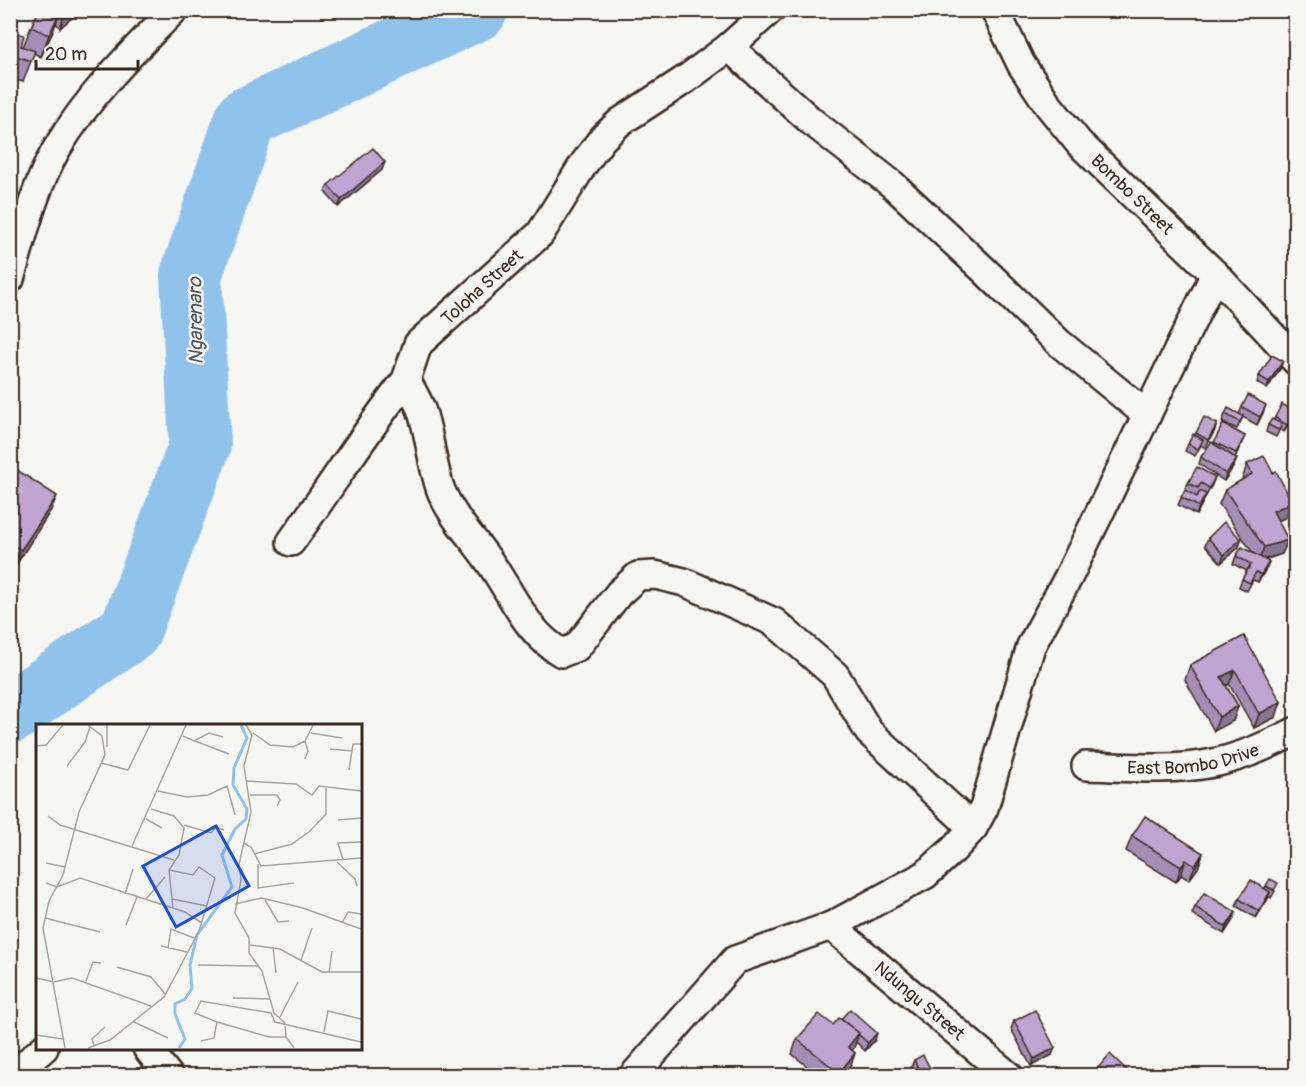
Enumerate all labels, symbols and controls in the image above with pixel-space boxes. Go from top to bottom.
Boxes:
scale bar [36,33,138,71]
text: 20 m [45,43,87,66]
street label: Bombo Street [1086,149,1179,240]
street label: Toloha Street [437,244,529,330]
water label: Ngarenaro [182,276,209,365]
inset map [36,724,362,1050]
street label: East Bombo Drive [1127,739,1263,780]
street label: Ndungu Street [869,957,970,1046]

